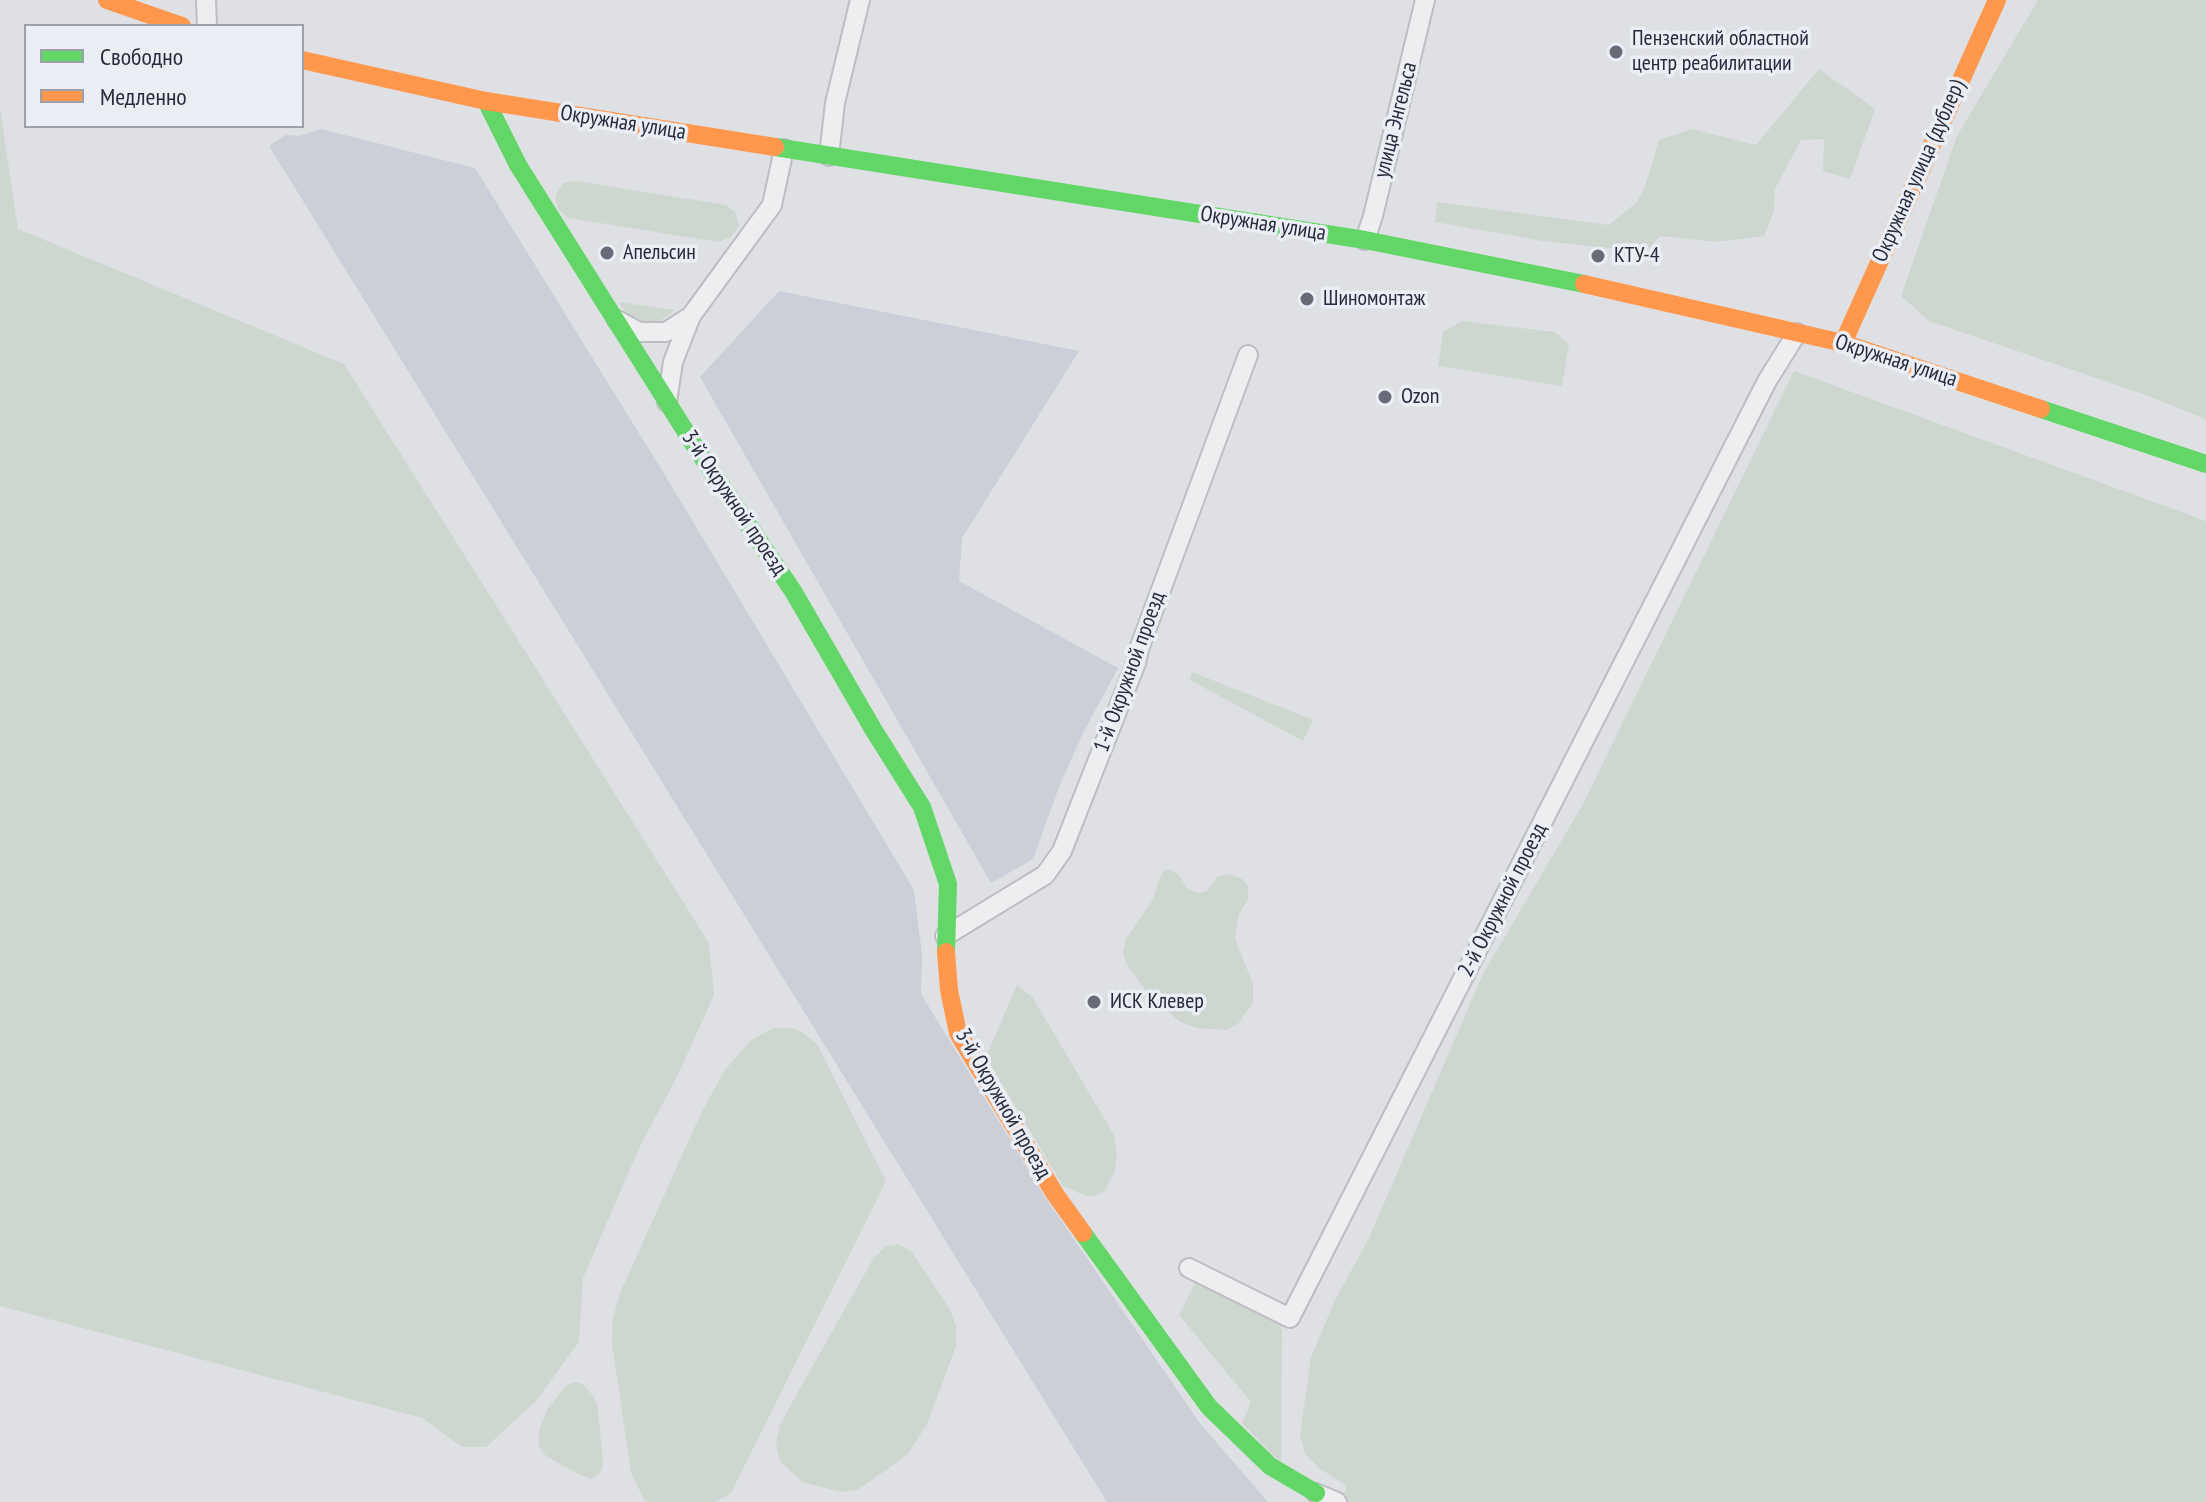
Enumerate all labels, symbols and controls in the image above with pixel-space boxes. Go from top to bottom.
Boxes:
legend [24,24,304,128]
place label: Пензенский областной центр реабилитации [1632,26,1809,78]
text: Свободно [100,41,183,72]
marker: Пензенский областной центр реабилитации [1607,43,1625,61]
street label: улица Энгельса [1369,59,1423,181]
street label: Окружная улица (дублер) [1867,76,1971,266]
text: Медленно [100,81,187,112]
street label: Окружная улица [558,100,688,146]
street label: Окружная улица [1198,201,1328,247]
place label: Апельсин [623,240,696,266]
place label: КТУ-4 [1614,243,1660,269]
marker: Апельсин [598,244,616,262]
marker: КТУ-4 [1589,247,1607,265]
place label: Шиномонтаж [1323,286,1425,312]
marker: Шиномонтаж [1298,290,1316,308]
street label: Окружная улица [1832,329,1960,393]
place label: Ozon [1401,384,1440,410]
marker: Ozon [1376,388,1394,406]
street label: 3-й Окружной проезд [676,426,792,580]
street label: 1-й Окружной проезд [1089,588,1171,756]
street label: 2-й Окружной проезд [1453,819,1553,981]
place label: ИСК Клевер [1110,989,1204,1015]
marker: ИСК Клевер [1085,993,1103,1011]
street label: 3-й Окружной проезд [949,1024,1057,1184]

